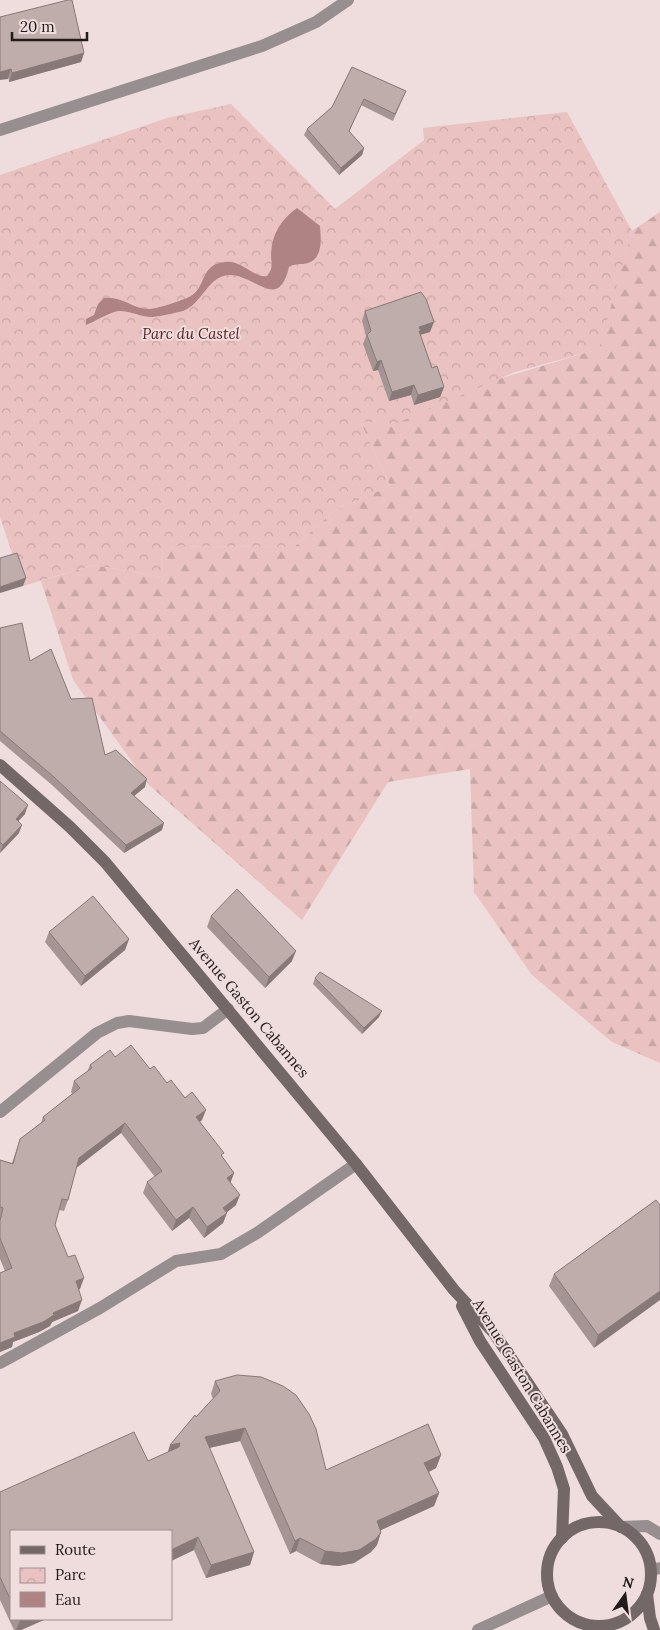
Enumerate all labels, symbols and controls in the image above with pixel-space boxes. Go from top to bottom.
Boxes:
scale bar [12,10,88,42]
text: 20 m [20,17,55,36]
park label: Parc du Castel [142,324,241,343]
street label: Avenue Gaston Cabannes [185,933,313,1081]
street label: Avenue Gaston Cabannes [468,1294,576,1456]
legend [10,1530,172,1620]
text: Route [55,1540,96,1559]
text: Parc [55,1565,86,1584]
north arrow [600,1570,650,1620]
text: N [621,1572,636,1592]
text: Eau [55,1590,81,1609]

